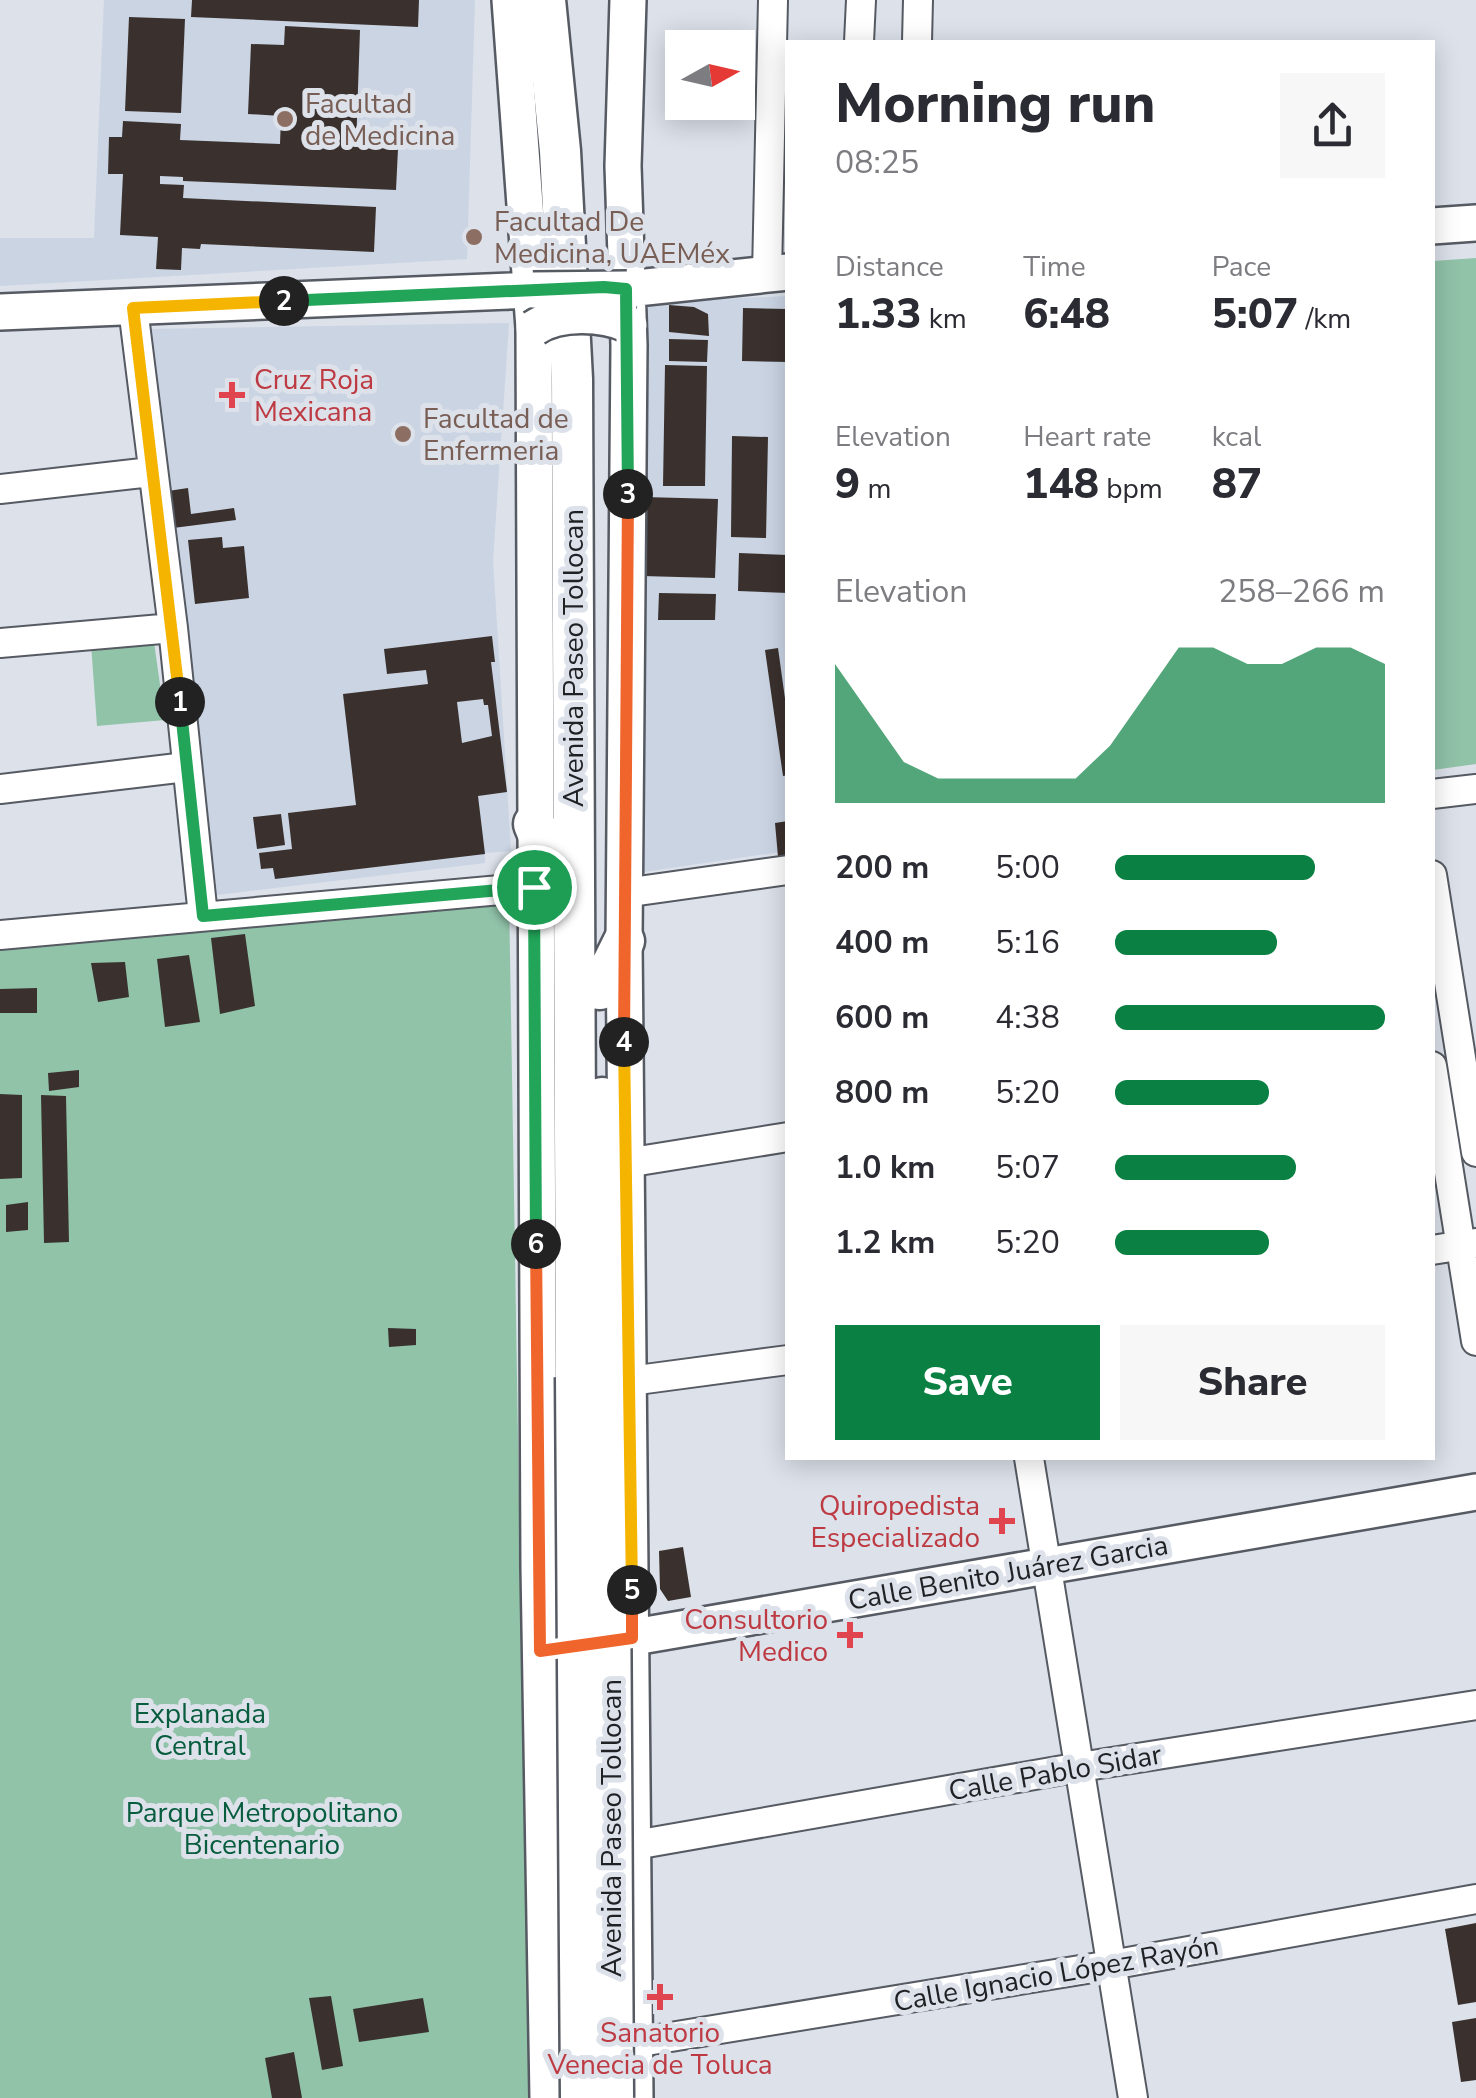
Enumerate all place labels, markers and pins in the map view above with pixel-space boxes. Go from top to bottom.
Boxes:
place label: Facultad de Medicina [305,85,455,155]
marker: Facultad de Medicina [274,108,296,130]
place label: Facultad De Medicina, UAEMéx [494,203,730,273]
marker: Facultad De Medicina, UAEMéx [463,226,485,248]
pin: 2 [259,276,309,326]
place label: Cruz Roja Mexicana [254,361,374,431]
marker: Cruz Roja Mexicana [219,382,245,408]
place label: Facultad de Enfermeria [423,400,569,470]
marker: Facultad de Enfermeria [392,423,414,445]
pin: 3 [603,469,653,519]
pin: 1 [155,677,205,727]
pin [492,845,577,930]
pin: 4 [599,1017,649,1067]
pin: 6 [511,1219,561,1269]
place label: Quiropedista Especializado [811,1487,980,1557]
marker: Quiropedista Especializado [989,1508,1015,1534]
pin: 5 [607,1565,657,1615]
place label: Consultorio Medico [684,1601,828,1671]
marker: Consultorio Medico [837,1622,863,1648]
marker: Sanatorio Venecia de Toluca [647,1984,673,2010]
place label: Sanatorio Venecia de Toluca [546,2014,773,2084]

